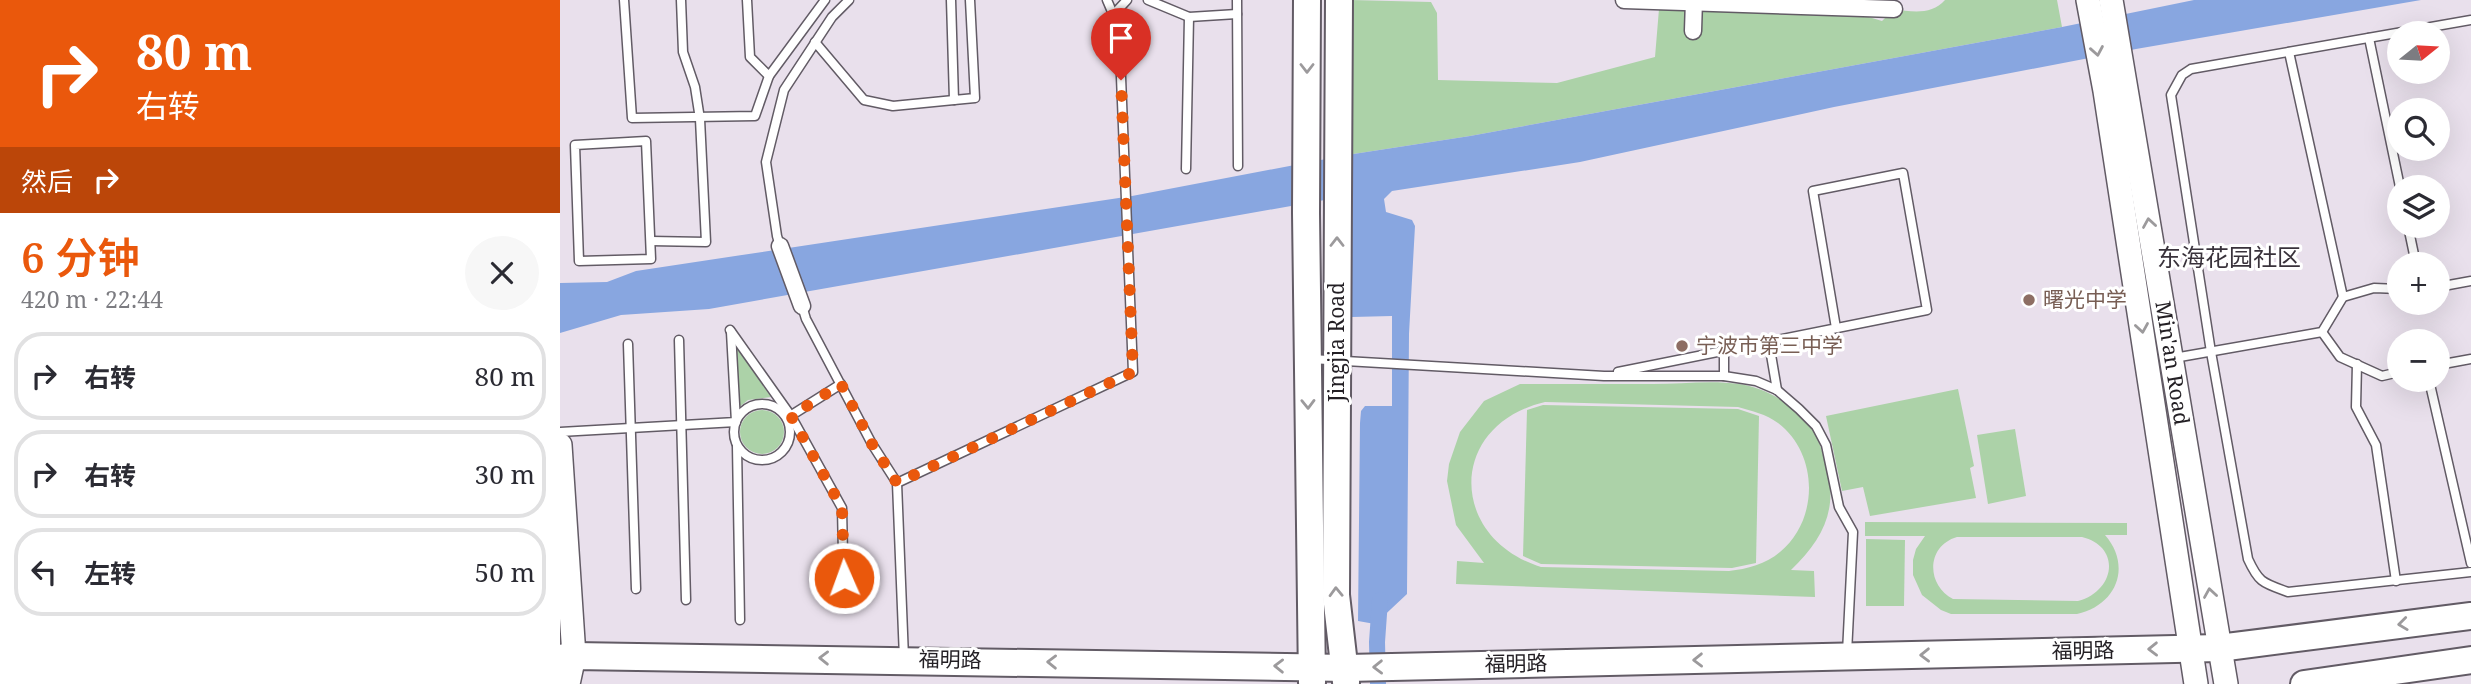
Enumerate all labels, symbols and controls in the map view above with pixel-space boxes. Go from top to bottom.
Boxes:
pin [1091,8,1151,80]
text: 80 m [136,18,252,84]
icon: arrive [1102,19,1140,57]
north arrow [2387,21,2450,84]
map controls [2387,21,2450,392]
icon: right [21,28,112,119]
one-way arrow [2089,45,2104,57]
one-way arrow [1299,63,1315,74]
text: 右转 [136,84,200,127]
button: search [2387,98,2450,161]
icon: right [87,161,125,199]
text: 然后 [21,163,73,199]
button: layers [2387,175,2450,238]
one-way arrow [2142,217,2157,229]
text: 6 分钟 [21,228,140,285]
button: close [465,236,539,310]
one-way arrow [1330,236,1345,247]
district label: 东海花园社区 [2157,240,2301,273]
button: + [2387,252,2450,315]
street label: Jingjia Road [1322,282,1350,403]
text: 420 m · 22:44 [21,283,163,315]
place label: 曙光中学 [2043,285,2127,313]
marker: 曙光中学 [2021,292,2037,308]
street label: Min'an Road [2149,299,2197,427]
one-way arrow [2134,322,2149,334]
button: − [2387,329,2450,392]
place label: 宁波市第三中学 [1696,331,1843,359]
marker: 宁波市第三中学 [1674,338,1690,354]
icon: right [25,357,63,395]
text: 80 m [475,358,535,394]
text: 右转 [84,359,136,395]
one-way arrow [1301,399,1316,410]
icon: right [25,455,63,493]
text: 30 m [475,456,535,492]
text: 右转 [84,457,136,493]
position arrow [807,541,881,615]
icon: left [25,553,63,591]
text: 50 m [475,554,535,590]
text: 左转 [84,555,136,591]
one-way arrow [1328,586,1344,597]
one-way arrow [2203,587,2218,598]
one-way arrow [2397,617,2409,632]
street label: 福明路 [2051,635,2115,665]
one-way arrow [2147,642,2158,657]
street label: 福明路 [918,644,982,674]
one-way arrow [1920,647,1931,662]
street label: 福明路 [1484,648,1548,678]
one-way arrow [818,650,829,666]
one-way arrow [1692,652,1703,667]
one-way arrow [1046,654,1056,670]
one-way arrow [1273,659,1284,674]
one-way arrow [1372,659,1383,675]

